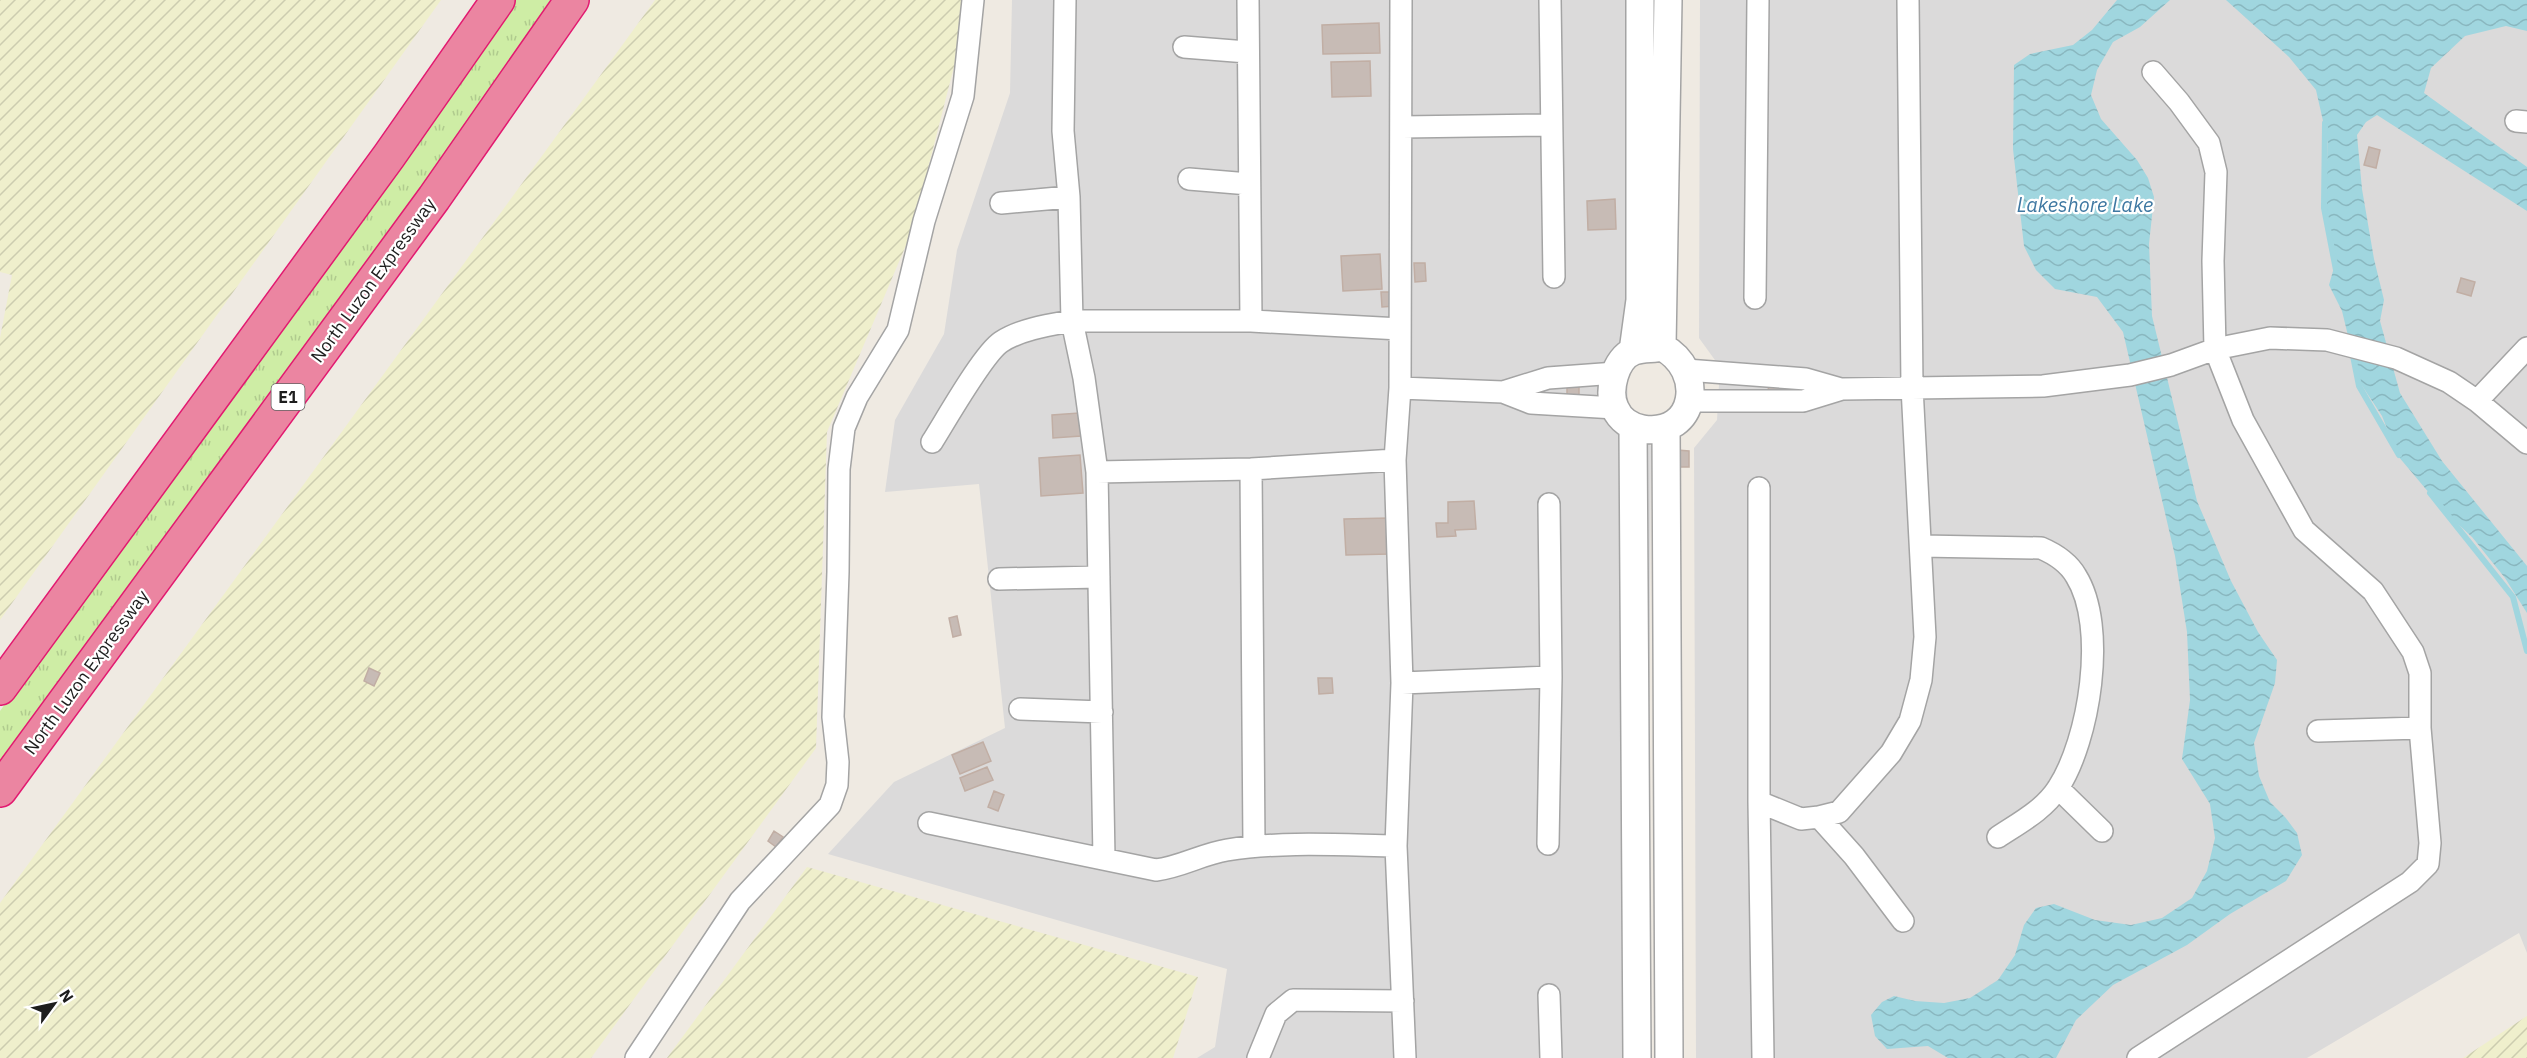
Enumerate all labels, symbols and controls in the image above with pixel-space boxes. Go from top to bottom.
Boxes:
water label: Lakeshore Lake [2017,191,2153,218]
street label: North Luzon Expressway [306,193,440,367]
road number: E1 [272,384,304,410]
street label: North Luzon Expressway [19,585,153,759]
north arrow [24,974,84,1034]
text: N [55,986,78,1006]

